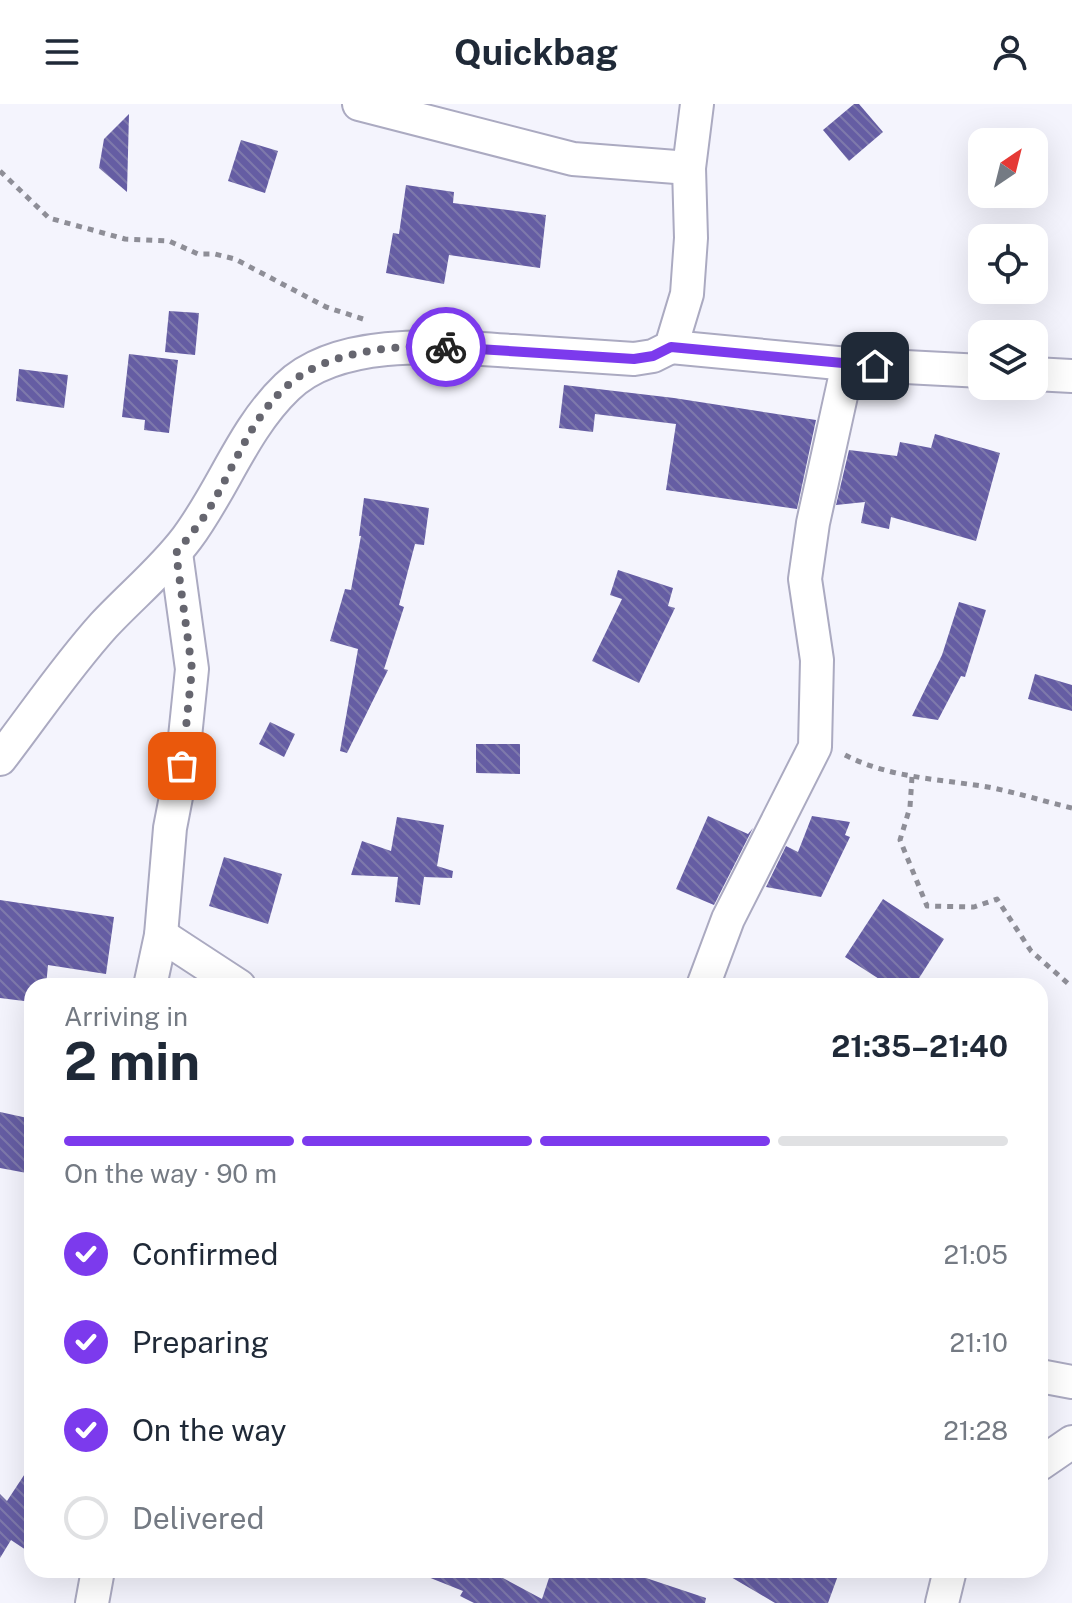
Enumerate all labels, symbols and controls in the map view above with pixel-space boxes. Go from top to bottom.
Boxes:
icon: menu [40,30,84,74]
icon: person [988,30,1032,74]
text: Quickbag [454,31,618,73]
north arrow [968,128,1048,208]
map controls [968,128,1048,400]
button: locate [968,224,1048,304]
courier [406,307,486,387]
button: layers [968,320,1048,400]
icon: bike [424,325,468,369]
pin [841,332,909,400]
icon: home [853,344,897,388]
pin [148,732,216,800]
icon: bag [160,744,204,788]
text: Arriving in [64,1001,188,1032]
text: 21:35–21:40 [831,1028,1008,1064]
text: 2 min [64,1031,200,1092]
text: On the way · 90 m [64,1158,277,1189]
icon: check [64,1232,108,1276]
text: Confirmed [132,1236,278,1272]
text: 21:05 [943,1239,1008,1270]
icon: check [64,1320,108,1364]
text: Preparing [132,1324,269,1360]
text: 21:10 [950,1327,1008,1358]
icon: check [64,1408,108,1452]
text: On the way [132,1412,286,1448]
text: 21:28 [943,1415,1008,1446]
text: Delivered [132,1500,264,1536]

